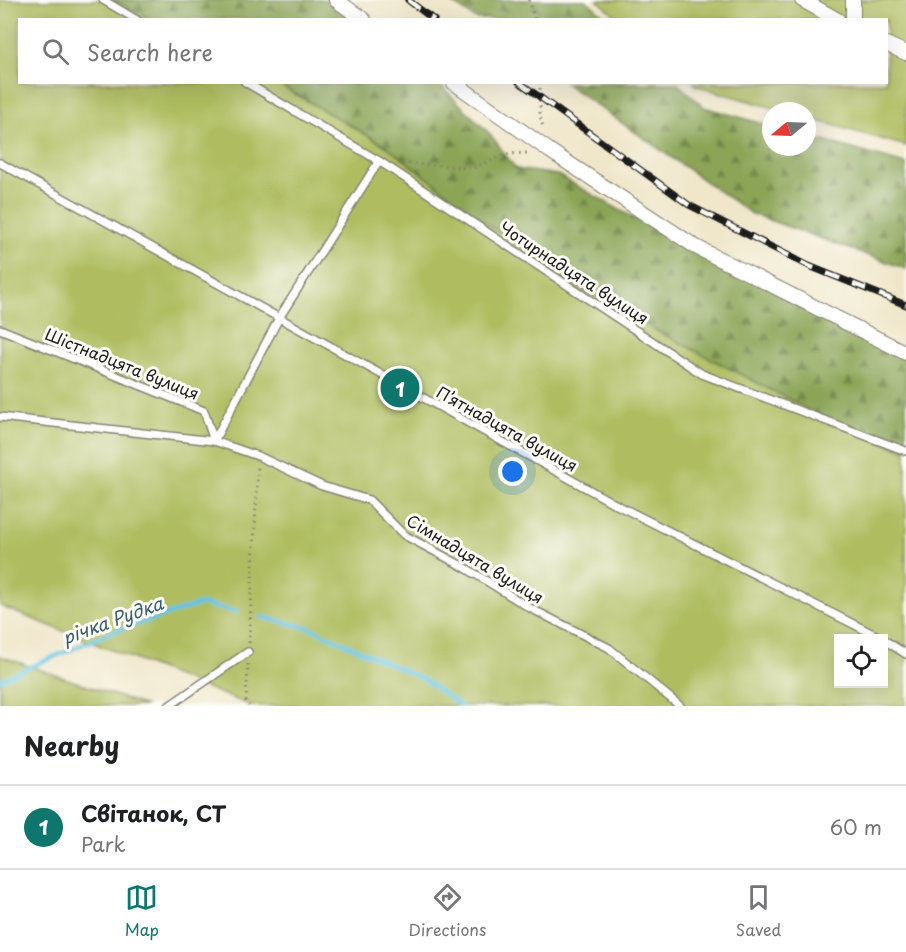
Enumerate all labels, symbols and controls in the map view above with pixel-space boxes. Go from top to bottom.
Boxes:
search box [18,18,888,84]
icon: search [39,35,72,68]
text: Search here [87,35,213,68]
north arrow [762,102,816,156]
street label: Чотирнадцята вулиця [495,215,654,329]
street label: Шістнадцята вулиця [42,321,203,405]
pin: 1 [380,366,420,410]
street label: П’ятнадцята вулиця [433,379,582,477]
your location [498,457,527,486]
street label: Сімнадцята вулиця [402,508,549,609]
water label: річка Рудка [58,589,167,650]
map controls [834,634,888,688]
button: locate [834,634,888,688]
text: Nearby [24,726,119,765]
text: Світанок, СТ [81,796,226,829]
text: 1 [39,812,48,842]
text: 60 m [830,812,882,842]
text: Park [81,829,126,859]
tab: Map [125,881,159,941]
tab: Directions [408,881,486,941]
tab: Saved [736,881,781,941]

